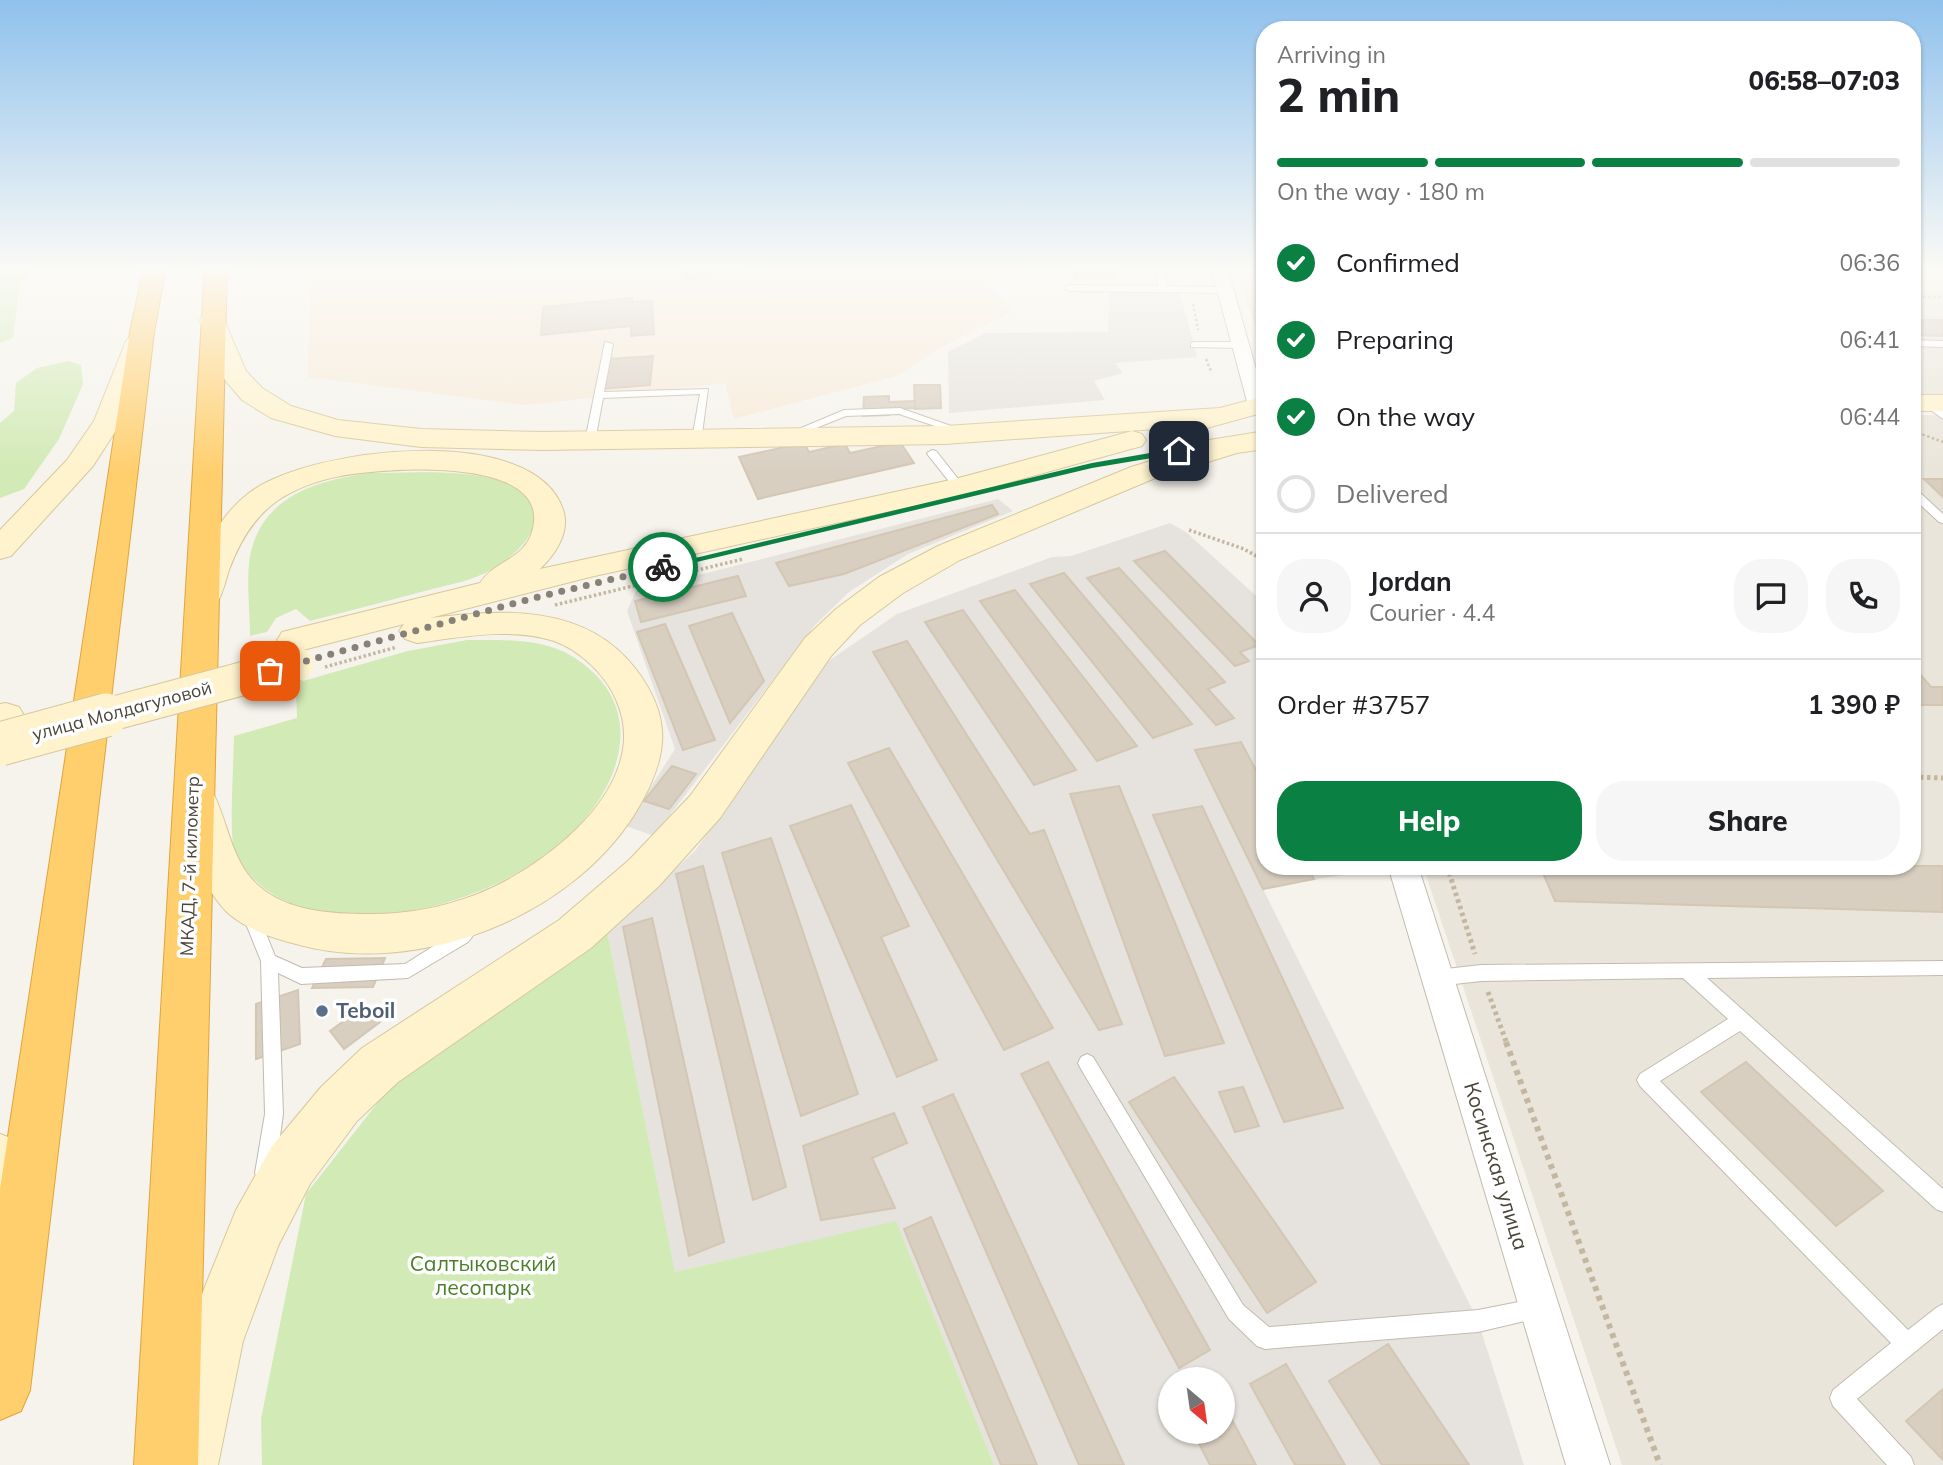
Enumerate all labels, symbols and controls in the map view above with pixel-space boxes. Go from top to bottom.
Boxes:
text: Arriving in [1277,40,1386,69]
text: 06:58–07:03 [1749,64,1900,97]
text: 2 min [1277,66,1400,124]
text: On the way · 180 m [1277,177,1485,206]
icon: check [1277,244,1315,282]
text: Confirmed [1336,246,1460,279]
text: 06:36 [1840,248,1900,277]
icon: check [1277,321,1315,359]
text: Preparing [1336,323,1454,356]
text: 06:41 [1840,325,1900,354]
icon: check [1277,398,1315,436]
text: On the way [1336,400,1475,433]
text: 06:44 [1840,402,1900,431]
pin [1149,421,1209,481]
icon: home [1160,432,1198,470]
text: Delivered [1336,477,1449,510]
courier [628,532,698,602]
icon: bike [644,548,682,586]
button: person [1277,559,1351,633]
button: chat [1734,559,1808,633]
button: phone [1826,559,1900,633]
text: Jordan [1369,565,1452,598]
text: Courier · 4.4 [1369,598,1495,627]
pin [240,641,300,701]
icon: bag [251,652,289,690]
street label: улица Молдагуловой [30,675,214,746]
text: Order #3757 [1277,688,1430,721]
text: 1 390 ₽ [1808,688,1900,721]
street label: МКАД, 7-й километр [175,776,204,956]
button: Help [1277,781,1582,861]
button: Share [1596,781,1900,861]
place label: Teboil [336,997,395,1023]
marker: Teboil [314,1003,330,1019]
street label: Косинская улица [1459,1078,1535,1253]
park label: Салтыковский лесопарк [410,1250,556,1300]
north arrow [1158,1367,1236,1444]
map controls [1158,1367,1235,1444]

